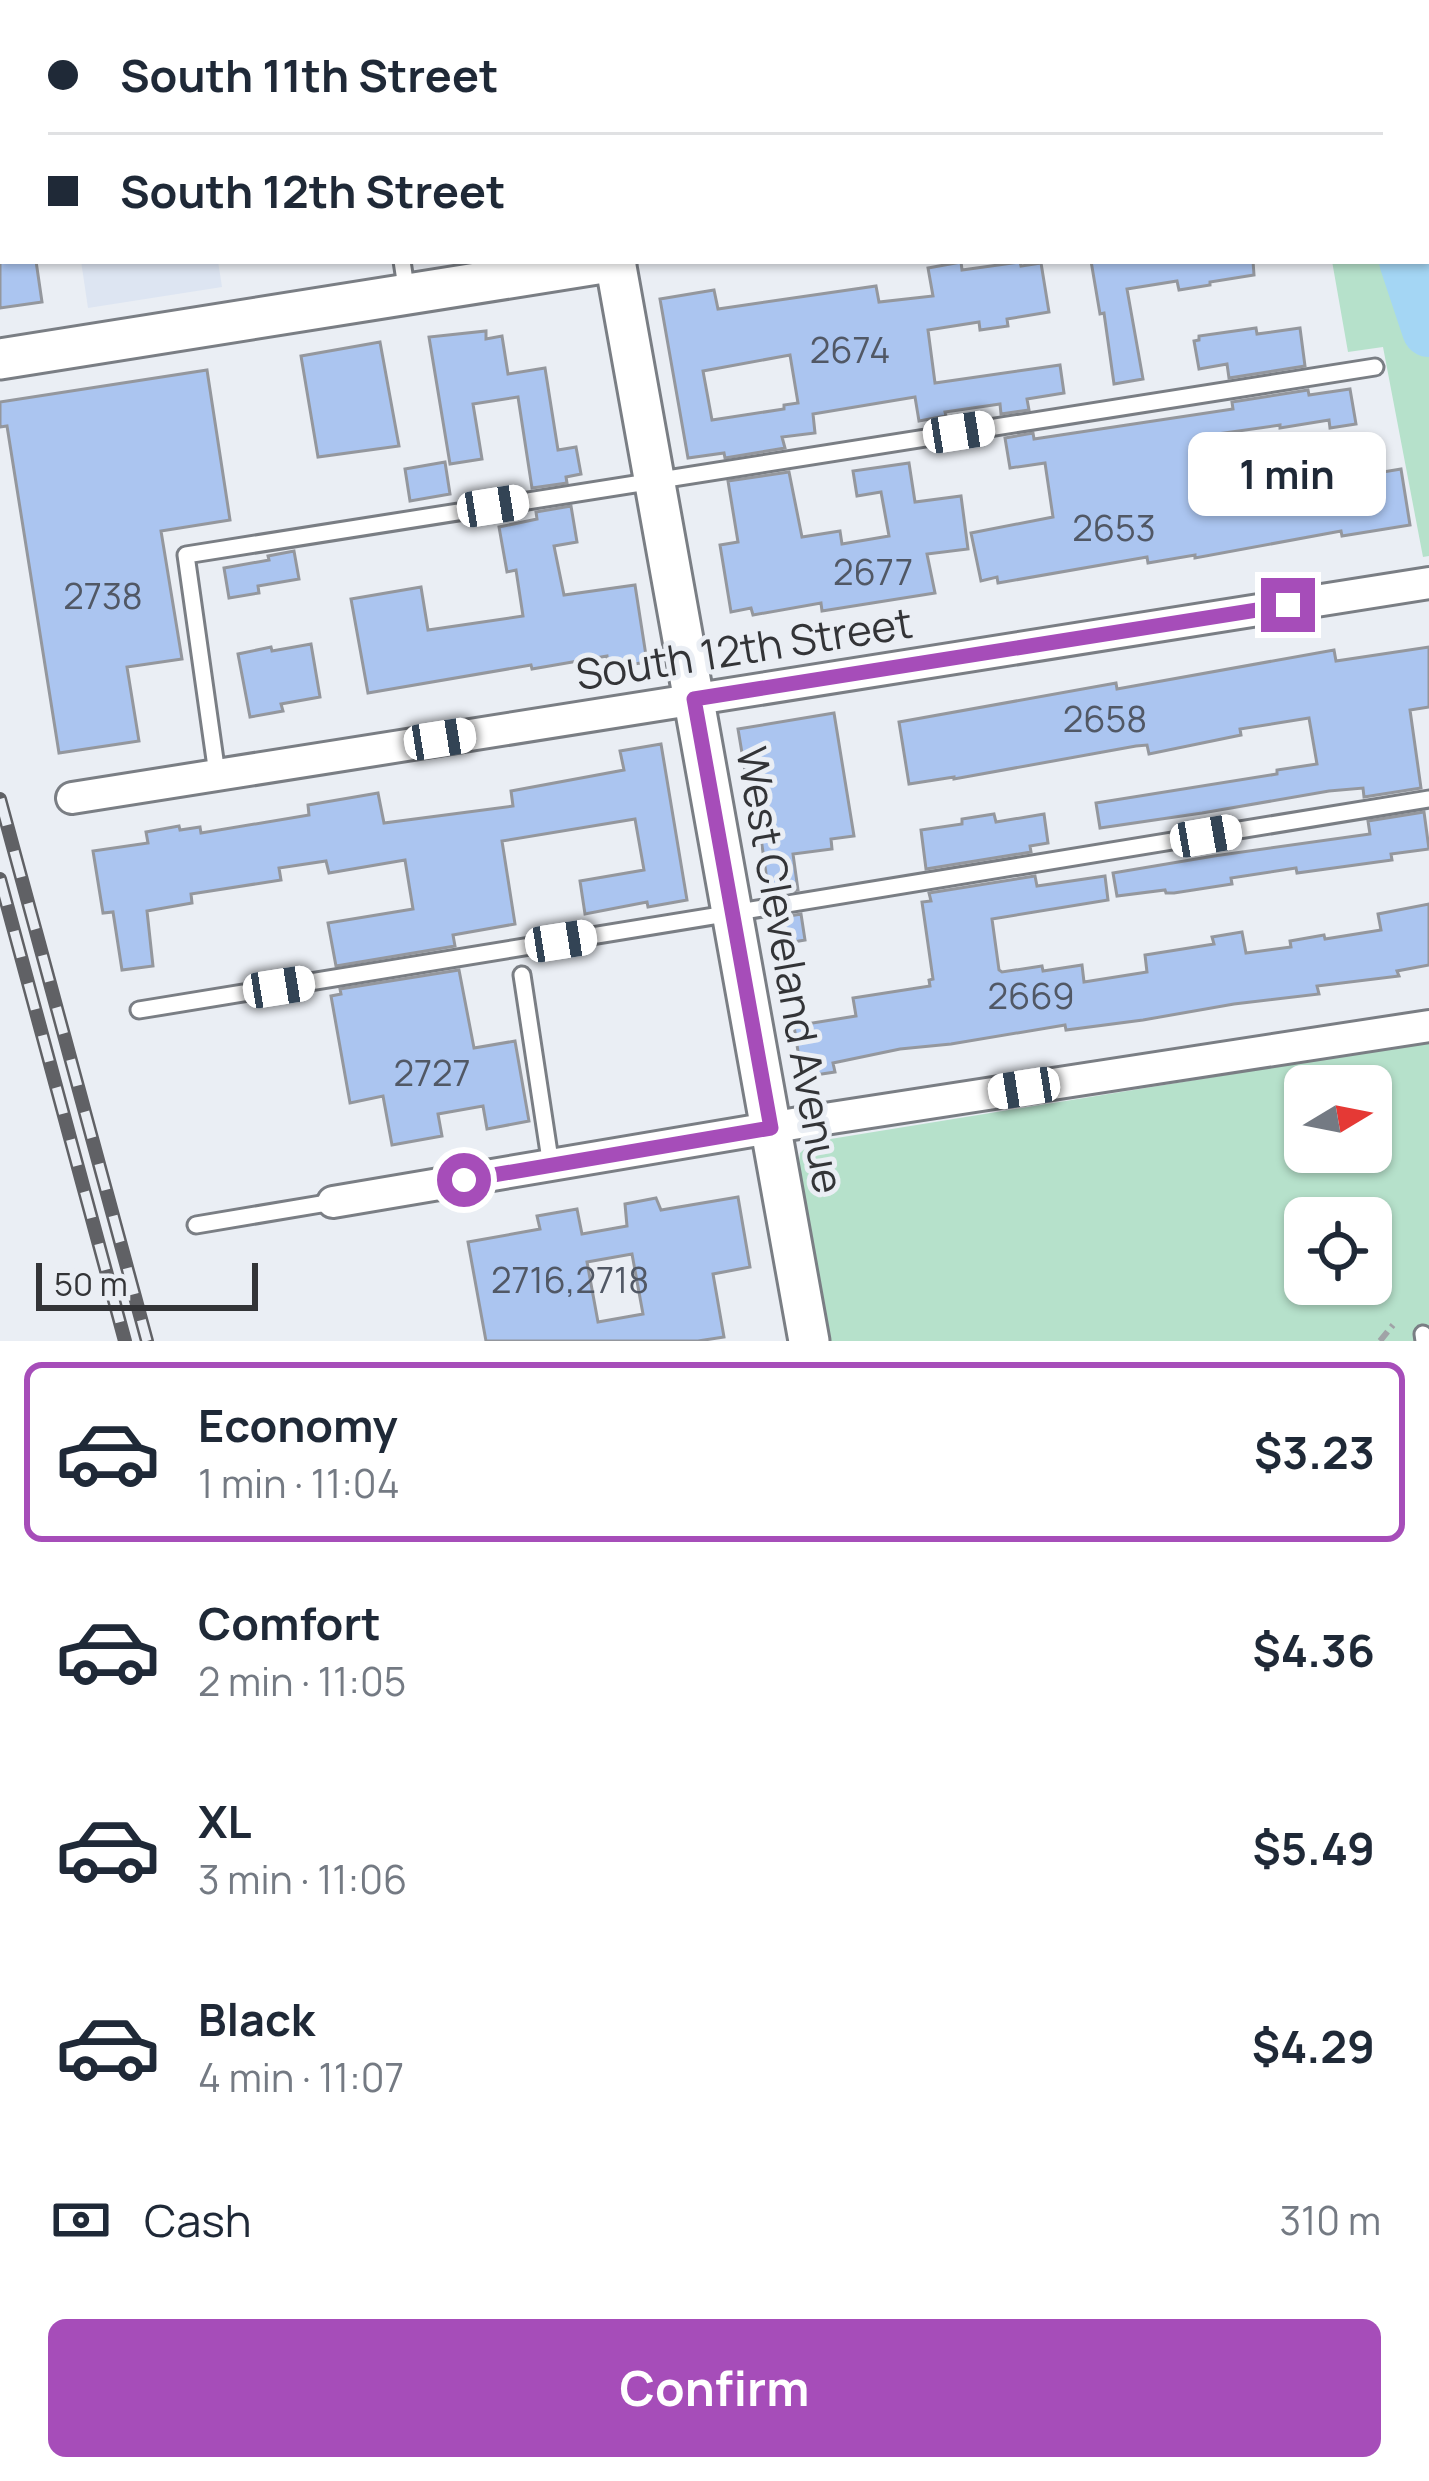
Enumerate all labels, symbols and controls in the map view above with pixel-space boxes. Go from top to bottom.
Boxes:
text: South 11th Street [120,44,498,106]
text: South 12th Street [120,160,506,222]
house number: 2674 [810,325,890,374]
car [921,409,997,455]
callout: 1 min [1189,431,1387,515]
text: 1 min [1239,447,1335,501]
car [455,483,531,529]
house number: 2653 [1072,503,1156,552]
house number: 2677 [833,547,913,596]
house number: 2738 [63,571,143,620]
route end [1261,578,1315,632]
street label: South 12th Street [572,593,916,703]
house number: 2658 [1063,694,1147,743]
car [402,716,478,762]
street label: West Cleveland Avenue [723,742,859,1198]
car [1167,812,1245,860]
car [523,918,599,964]
car [241,964,317,1010]
house number: 2669 [987,971,1075,1020]
house number: 2727 [393,1048,471,1097]
car [986,1065,1062,1111]
north arrow [1284,1065,1392,1173]
map controls [1284,1065,1392,1305]
route start [437,1153,491,1207]
button: locate [1284,1197,1392,1305]
house number: 2716,2718 [491,1255,649,1304]
scale bar [36,1257,258,1310]
text: 50 m [54,1261,128,1306]
text: Economy [198,1394,398,1456]
icon: car [54,1398,162,1506]
text: $3.23 [1254,1421,1375,1483]
text: 1 min · 11:04 [198,1456,400,1510]
text: Comfort [198,1592,381,1654]
icon: car [54,1596,162,1704]
text: $4.36 [1252,1619,1375,1681]
text: 2 min · 11:05 [198,1654,406,1708]
text: XL [198,1790,252,1852]
icon: car [54,1794,162,1902]
text: $5.49 [1252,1817,1375,1879]
text: 3 min · 11:06 [198,1852,407,1906]
text: Black [198,1988,315,2050]
icon: car [54,1992,162,2100]
text: $4.29 [1252,2015,1375,2077]
text: 4 min · 11:07 [198,2050,404,2104]
icon: cash [48,2187,114,2253]
text: Cash [144,2189,252,2251]
text: 310 m [1280,2193,1381,2247]
button: Confirm [48,2319,1381,2457]

